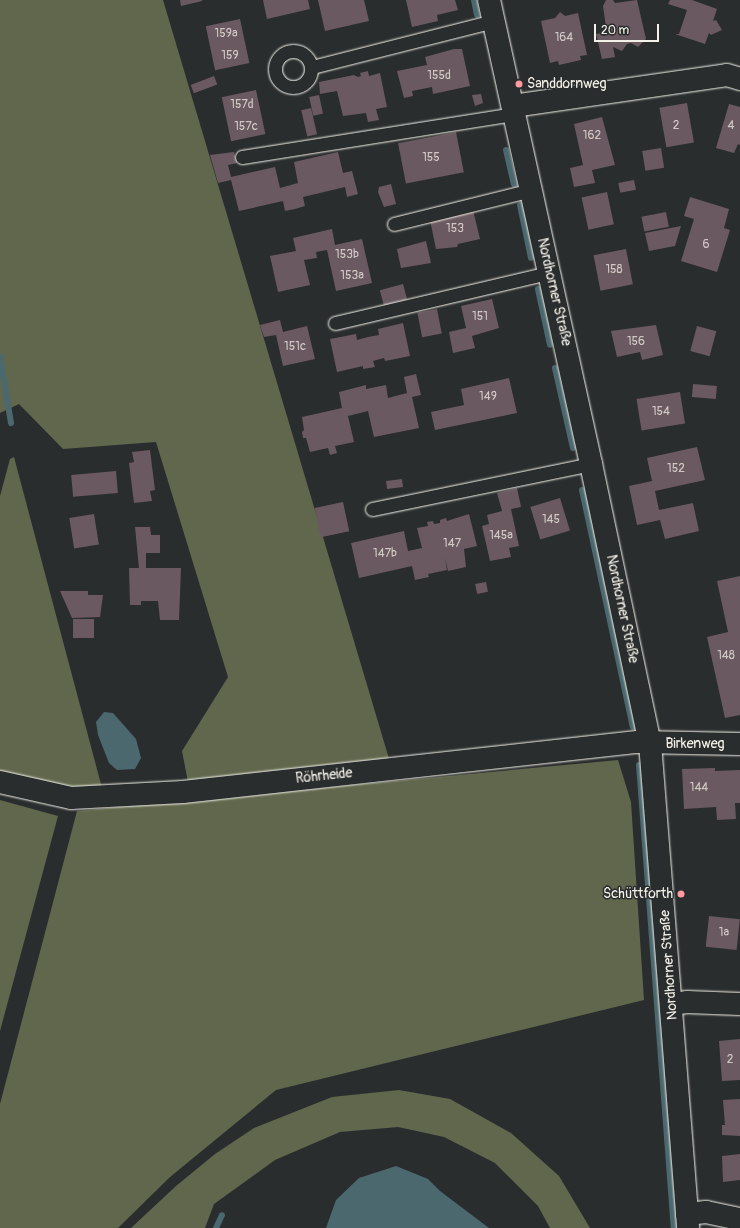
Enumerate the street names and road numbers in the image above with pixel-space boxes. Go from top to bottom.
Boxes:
street label: Nordhorner Straße [533,236,575,348]
street label: Nordhorner Straße [602,553,642,665]
street label: Birkenweg [665,736,725,752]
street label: Röhrheide [295,765,353,787]
street label: Nordhorner Straße [657,909,681,1021]

